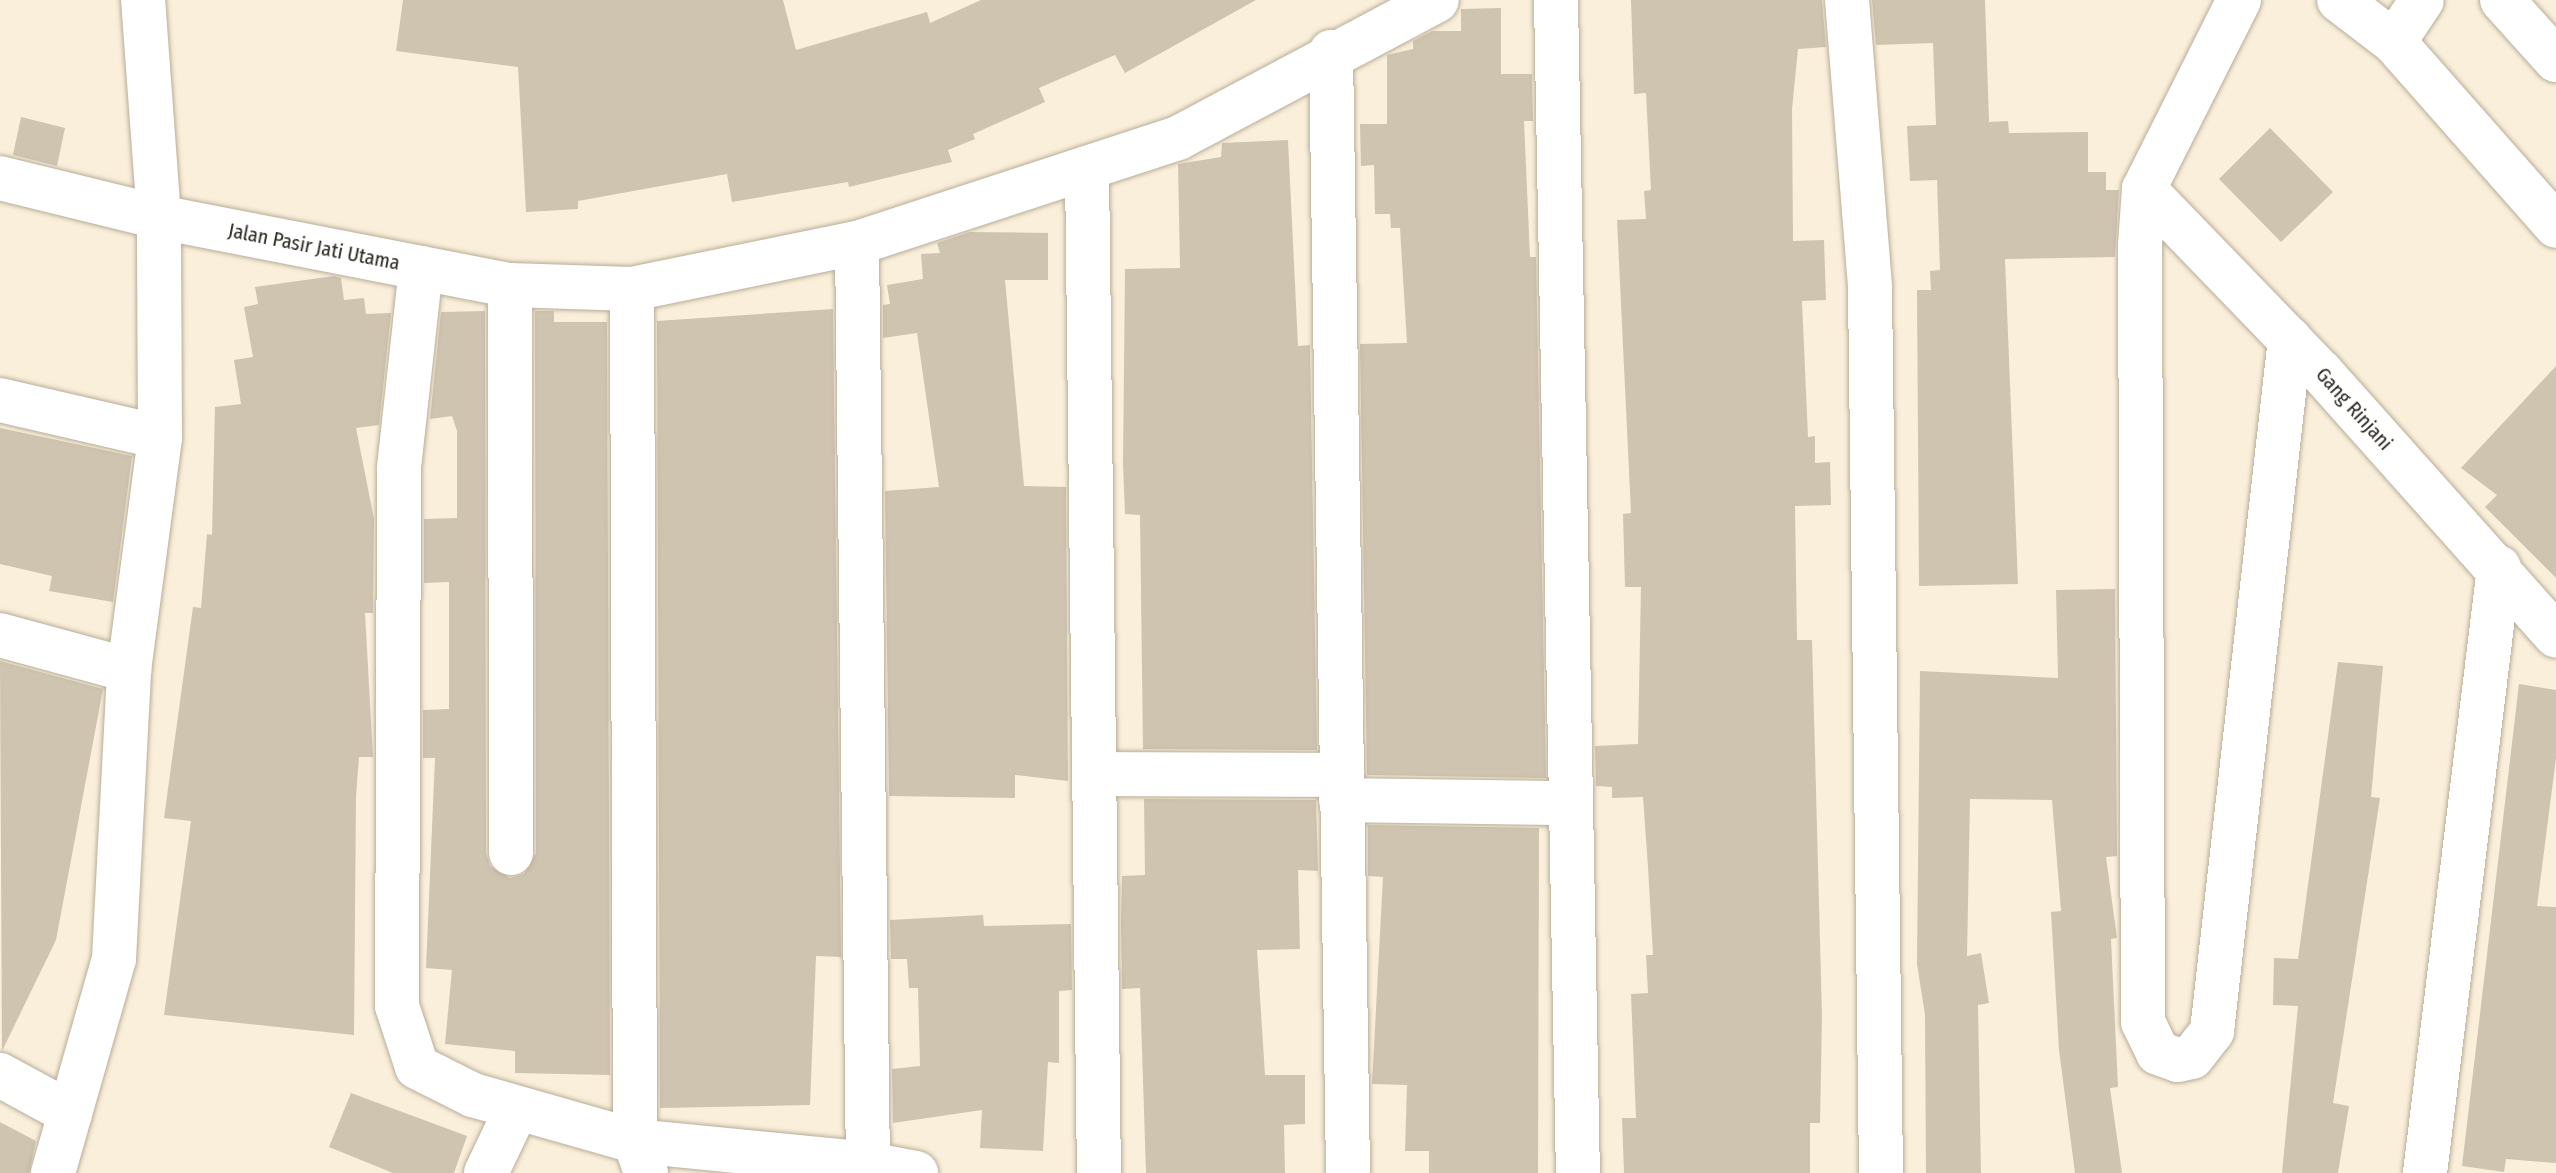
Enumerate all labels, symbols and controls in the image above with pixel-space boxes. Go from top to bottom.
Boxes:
street label: Jalan Pasir Jati Utama [226,219,402,275]
street label: Gang Rinjani [2311,363,2397,455]

